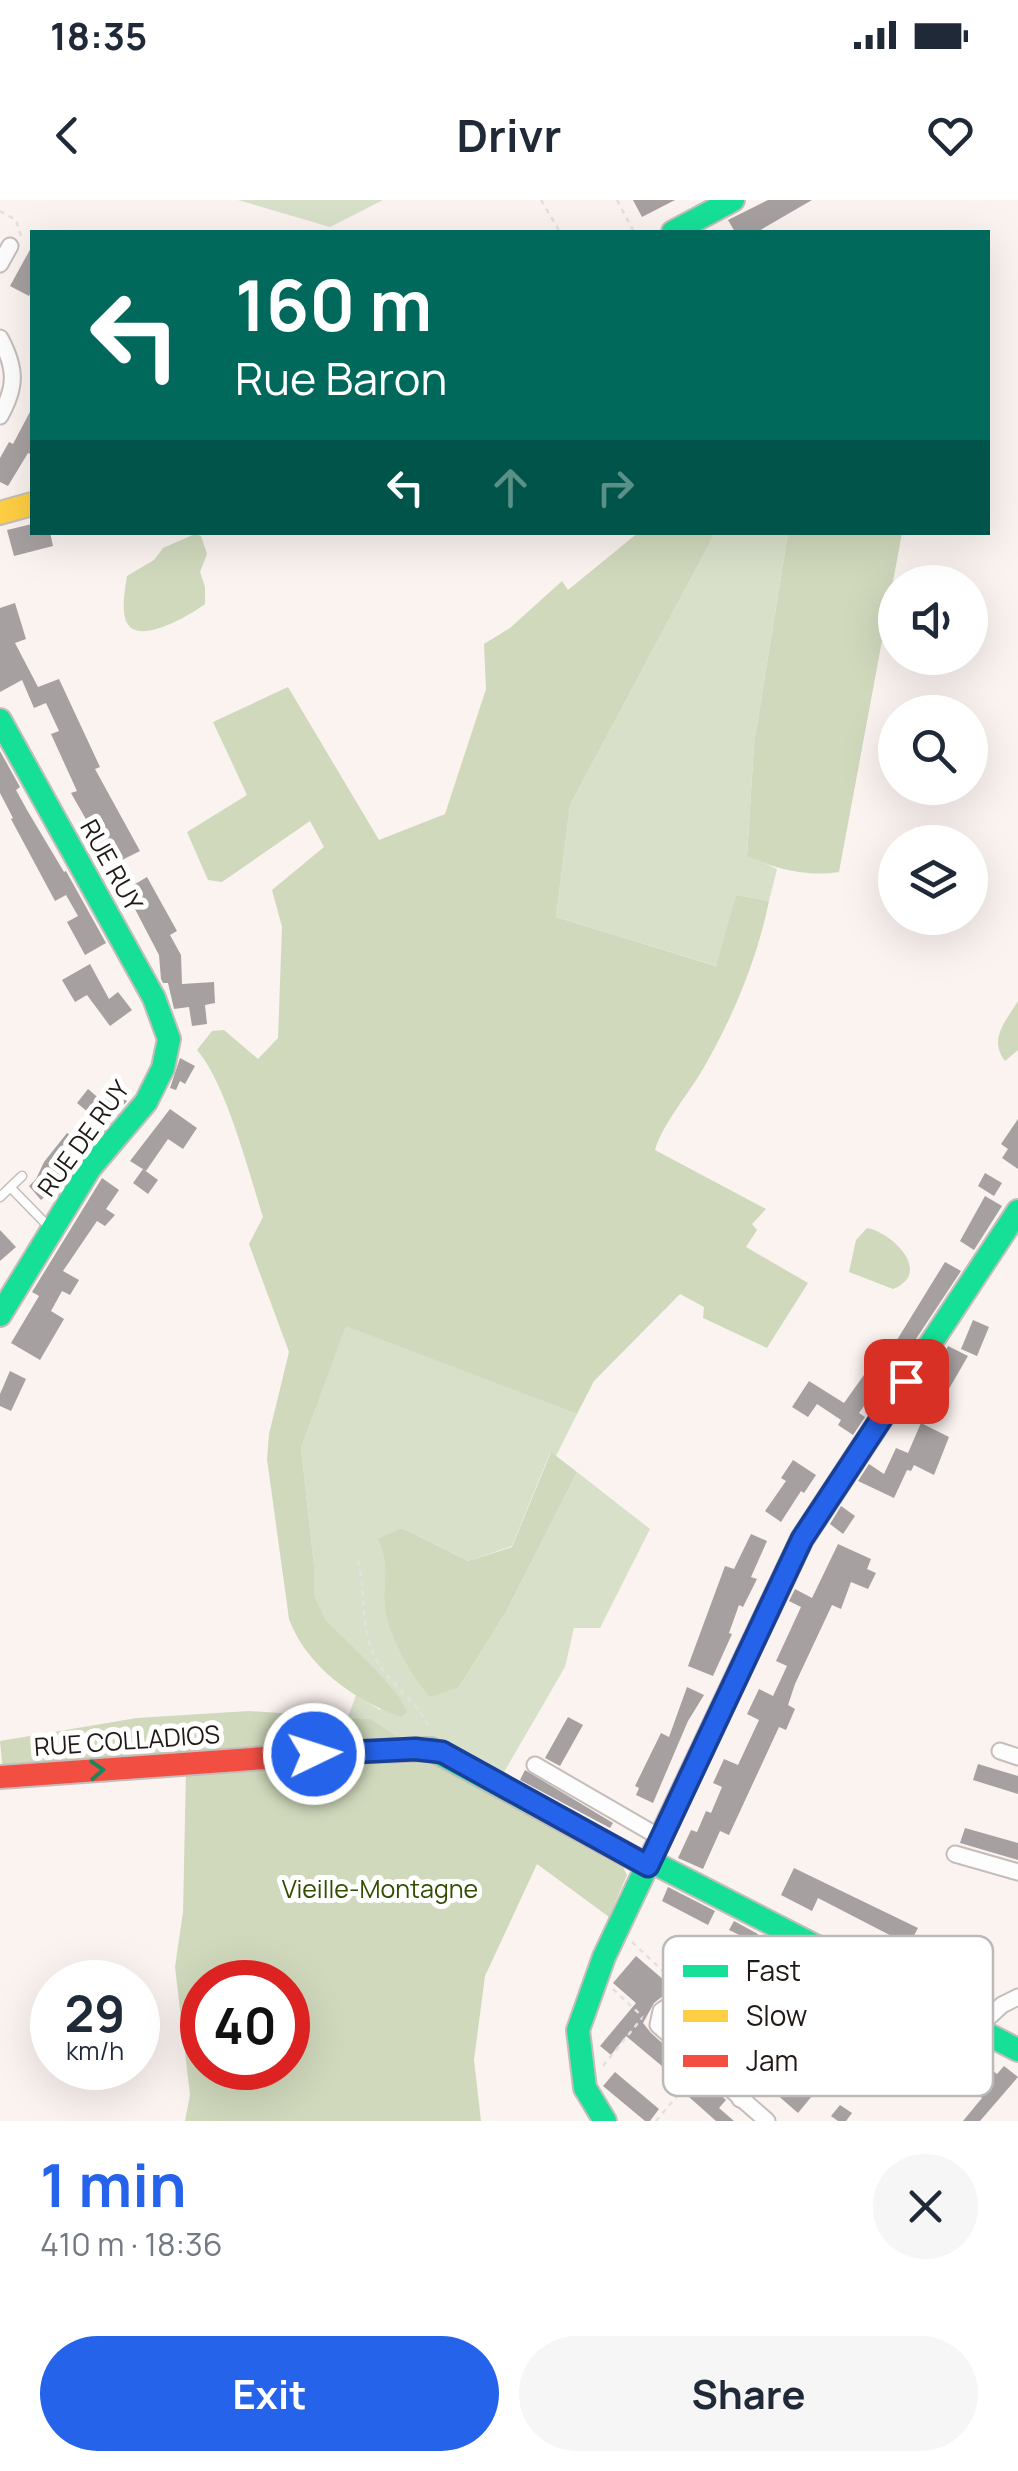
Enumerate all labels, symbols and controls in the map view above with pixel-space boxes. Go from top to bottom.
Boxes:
text: 18:35 [50,9,147,61]
text: Drivr [457,104,561,166]
icon: back [40,108,95,163]
icon: heart [923,108,978,163]
text: 160 m [235,256,432,352]
icon: left [70,270,200,400]
text: Rue Baron [235,347,447,409]
icon: left [378,460,433,515]
icon: ahead [483,460,538,515]
icon: right [588,460,643,515]
map controls [878,565,988,935]
button: sound [878,565,988,675]
button: search [878,695,988,805]
street label: RUE RUY [73,813,152,917]
button: layers [878,825,988,935]
street label: RUE DE RUY [29,1073,137,1203]
pin [864,1339,949,1424]
icon: arrive [879,1354,934,1409]
position arrow [262,1702,366,1806]
street label: RUE COLLADIOS [33,1716,221,1764]
one-way arrow [90,1760,106,1781]
park label: Vieille-Montagne [282,1871,478,1906]
legend [663,1936,993,2096]
text: Fast [746,1951,801,1989]
speed limit sign: 40 [180,1960,310,2090]
text: 29 [65,1979,125,2047]
text: Slow [746,1996,807,2034]
text: km/h [66,2033,124,2068]
text: Jam [746,2041,798,2079]
text: 1 min [40,2143,187,2225]
button: close [873,2154,978,2259]
text: 410 m · 18:36 [40,2222,223,2266]
button: Exit [40,2336,499,2451]
button: Share [519,2336,978,2451]

